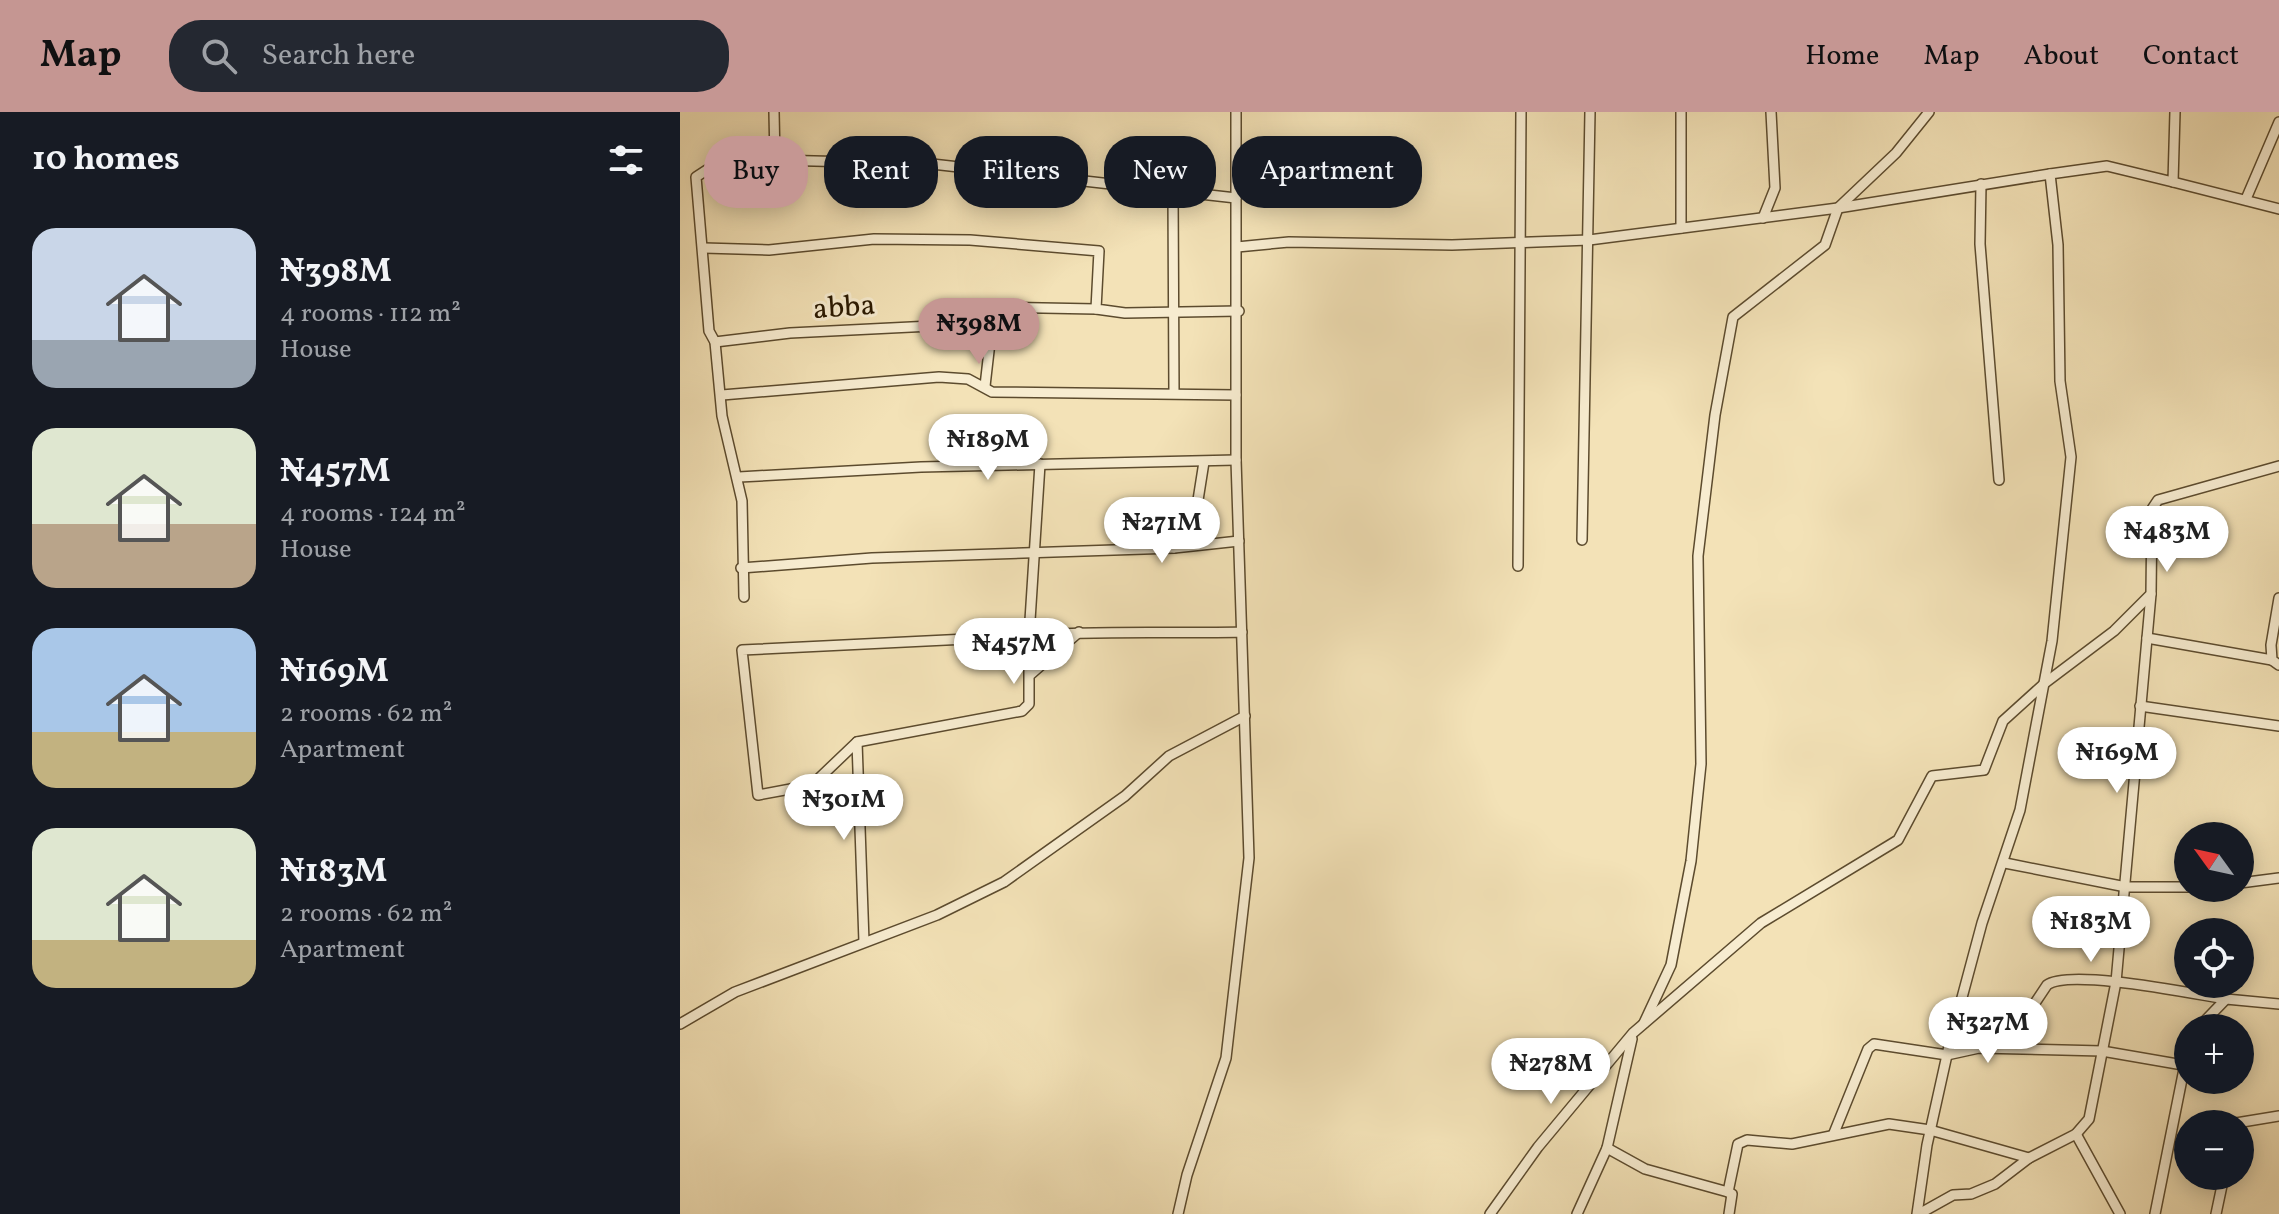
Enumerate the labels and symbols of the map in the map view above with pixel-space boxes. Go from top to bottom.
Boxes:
street label: abba [812,285,877,331]
pin: ₦398M [923,298,1035,366]
pin: ₦189M [932,414,1044,482]
pin: ₦271M [1106,497,1218,565]
pin: ₦483M [2111,506,2223,574]
pin: ₦457M [958,618,1070,686]
pin: ₦169M [2061,727,2173,795]
pin: ₦301M [788,774,900,842]
north arrow [2174,822,2254,902]
pin: ₦183M [2035,896,2147,964]
pin: ₦327M [1932,997,2044,1065]
pin: ₦278M [1495,1038,1607,1106]

